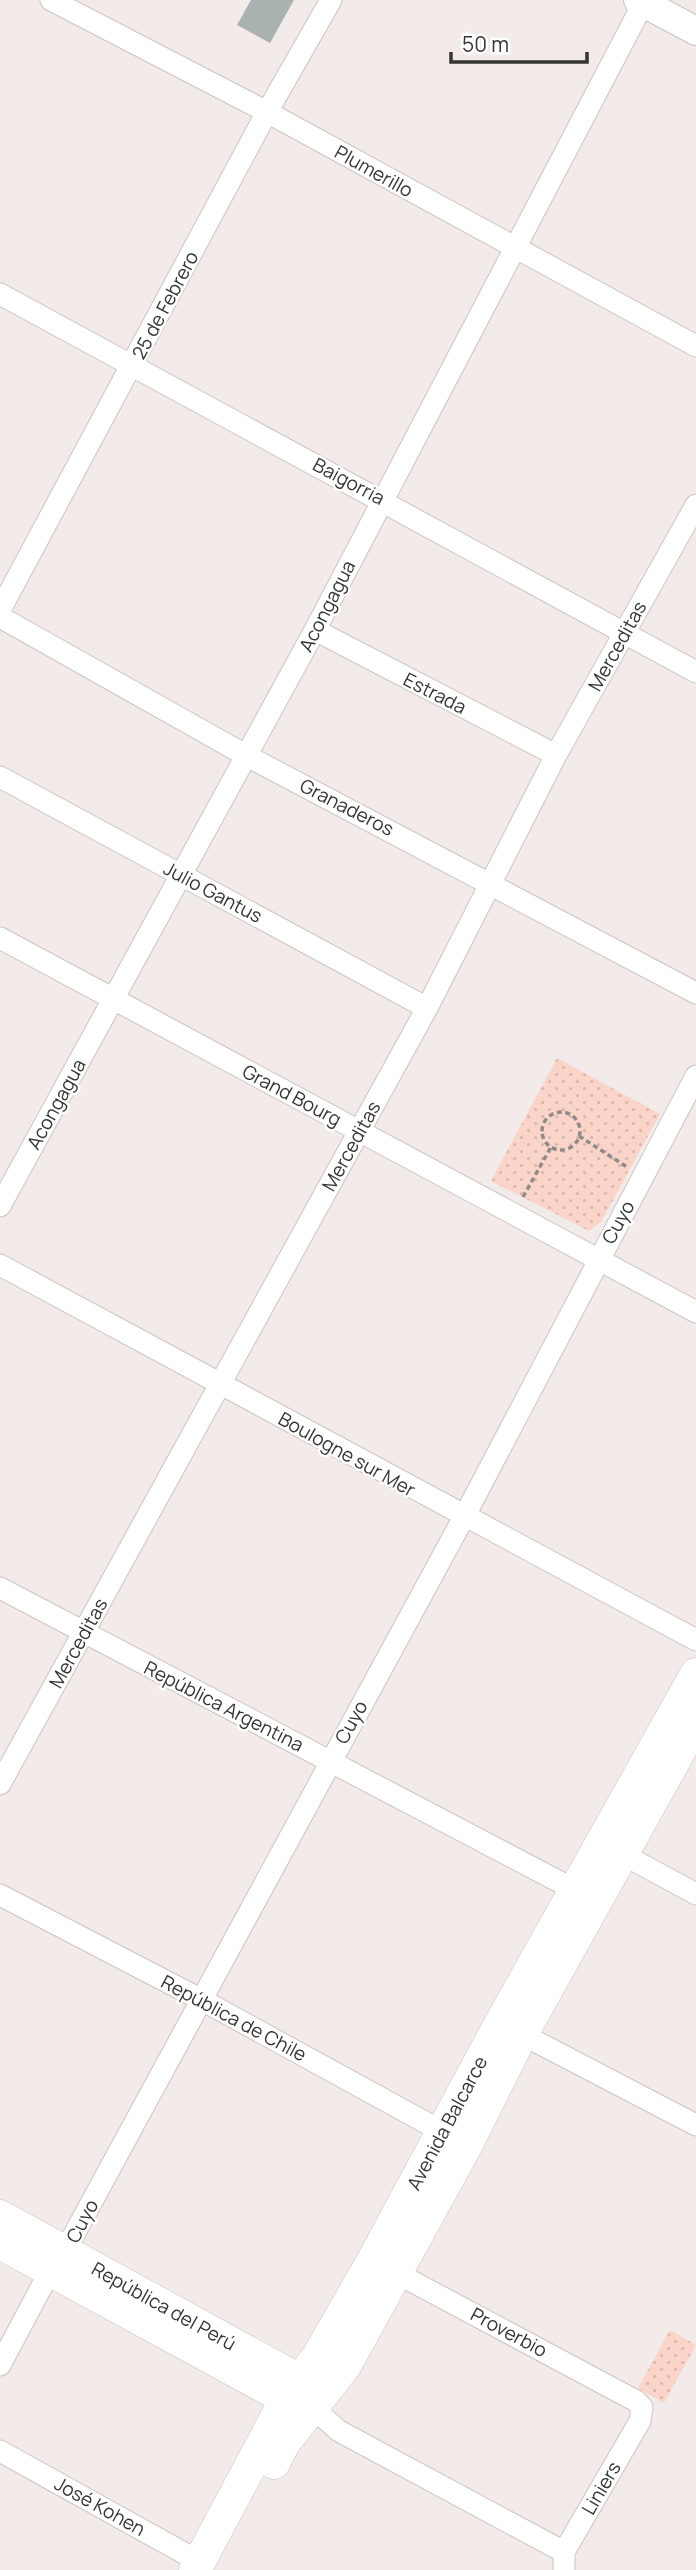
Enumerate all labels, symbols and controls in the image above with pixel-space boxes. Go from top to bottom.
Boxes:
scale bar [451,21,588,65]
text: 50 m [462,30,509,58]
street label: Plumerillo [330,139,418,203]
street label: 25 de Febrero [126,246,204,364]
street label: Baigorria [309,451,389,511]
street label: Acongagua [293,556,361,656]
street label: Merceditas [582,596,652,696]
street label: Estrada [399,666,471,720]
street label: Granaderos [295,772,399,842]
street label: Julio Gantus [159,855,267,929]
street label: Acongagua [20,1054,92,1154]
street label: Grand Bourg [238,1058,346,1132]
street label: Merceditas [316,1096,386,1196]
street label: Cuyo [596,1196,640,1248]
street label: Boulogne sur Mer [274,1406,420,1503]
street label: Merceditas [43,1593,113,1693]
street label: República Argentina [140,1654,308,1758]
street label: Cuyo [329,1696,373,1748]
street label: República de Chile [157,1969,311,2067]
street label: Avenida Balcarce [401,2051,493,2195]
street label: Cuyo [60,2195,104,2247]
street label: República del Perú [87,2255,241,2357]
street label: Proverbio [466,2301,552,2363]
street label: Liniers [575,2457,627,2519]
street label: José Kohen [50,2470,150,2542]

